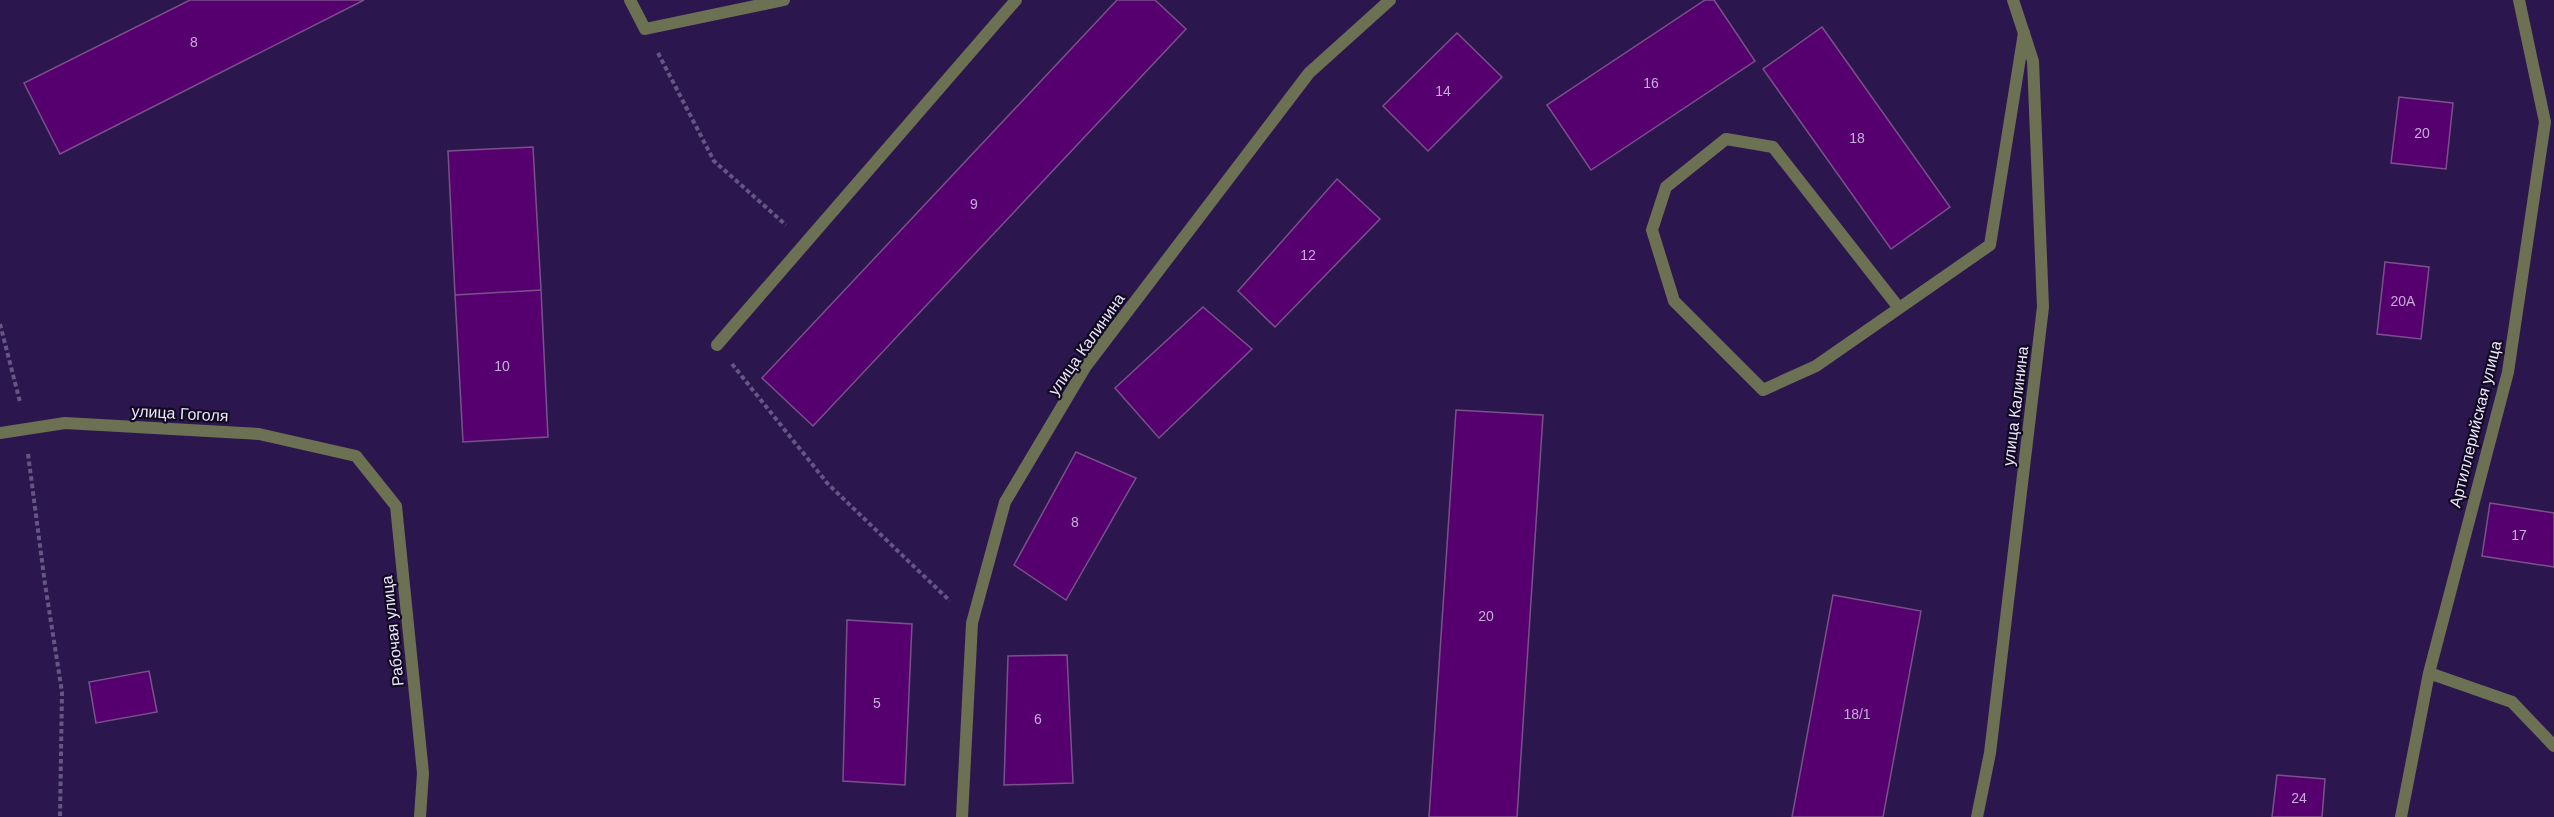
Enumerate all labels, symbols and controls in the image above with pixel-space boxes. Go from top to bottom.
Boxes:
house number: 8 [190,34,198,50]
house number: 16 [1643,75,1659,91]
house number: 14 [1435,83,1451,99]
house number: 20 [2414,125,2430,141]
house number: 18 [1849,130,1865,146]
house number: 9 [970,196,978,212]
house number: 12 [1300,247,1316,263]
street label: улица Калинина [1045,290,1128,398]
house number: 20А [2391,293,2416,309]
street label: Артиллерийская улица [2447,339,2504,509]
street label: улица Калинина [2000,345,2031,467]
house number: 10 [494,358,510,374]
street label: улица Гоголя [131,402,229,425]
house number: 8 [1071,514,1079,530]
house number: 17 [2511,527,2527,543]
street label: Рабочая улица [378,575,407,687]
house number: 20 [1478,608,1494,624]
house number: 5 [873,695,881,711]
house number: 18/1 [1843,706,1871,722]
house number: 6 [1034,711,1042,727]
house number: 24 [2291,790,2307,806]

